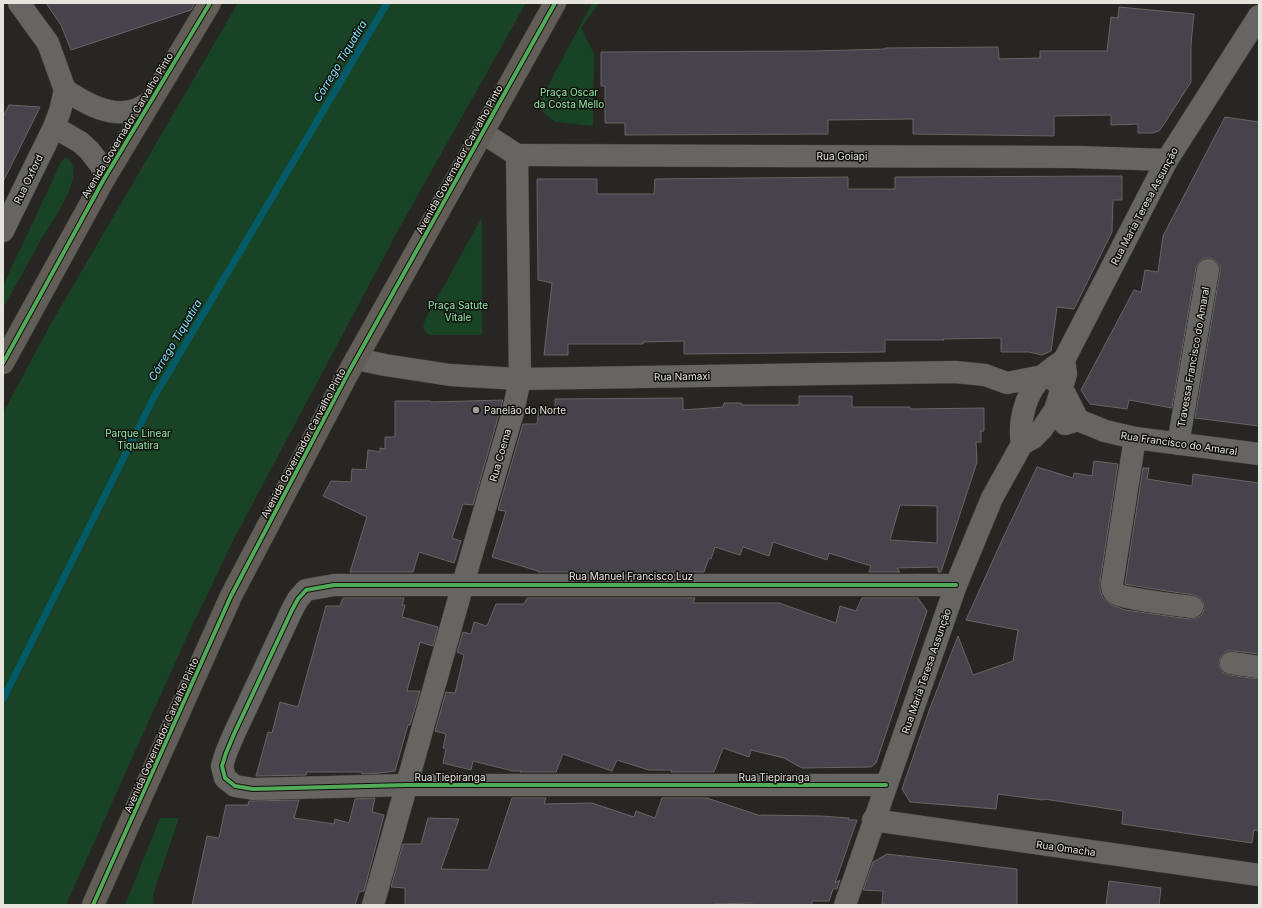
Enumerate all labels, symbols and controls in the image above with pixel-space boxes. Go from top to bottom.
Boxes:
water label: Córrego Tiquatira [310,18,370,104]
street label: Avenida Governador Carvalho Pinto [79,50,175,200]
street label: Avenida Governador Carvalho Pinto [413,83,505,235]
park label: Praça Oscar da Costa Mello [534,86,604,110]
street label: Rua Maria Teresa Assunção [1108,145,1180,267]
street label: Rua Goiapi [817,150,867,162]
street label: Rua Oxford [11,152,45,206]
street label: Travessa Francisco do Amaral [1175,286,1211,428]
water label: Córrego Tiquatira [145,297,205,383]
park label: Praça Satute Vitale [428,299,488,323]
street label: Avenida Governador Carvalho Pinto [258,366,348,520]
street label: Rua Namaxi [654,370,710,382]
place label: Panelão do Norte [484,404,566,416]
marker: Panelão do Norte [471,405,481,415]
park label: Parque Linear Tiquatira [105,427,171,451]
street label: Rua Coema [487,427,513,483]
street label: Rua Francisco do Amaral [1120,429,1238,457]
street label: Rua Manuel Francisco Luz [569,570,693,582]
street label: Rua Maria Teresa Assunção [899,607,953,735]
street label: Avenida Governador Carvalho Pinto [121,656,201,814]
street label: Rua Tiepiranga [414,771,486,783]
street label: Rua Tiepiranga [738,771,810,783]
street label: Rua Omacha [1035,838,1097,858]

